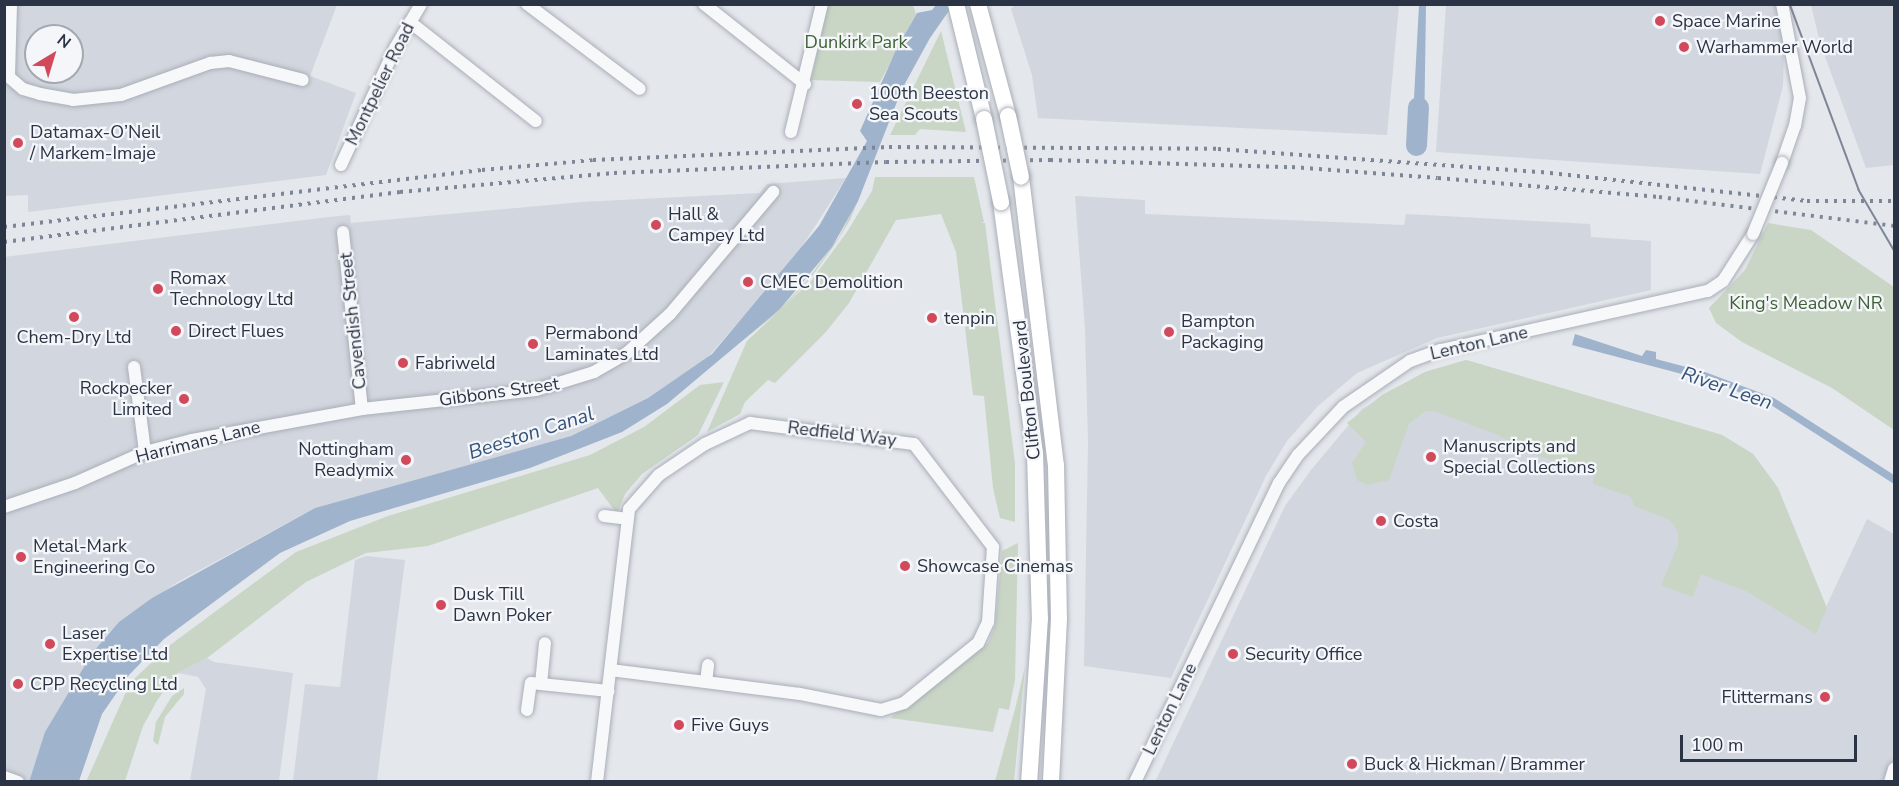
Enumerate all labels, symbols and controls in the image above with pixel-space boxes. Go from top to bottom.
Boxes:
place label: Space Marine [1672,10,1781,32]
marker: Space Marine [1653,14,1667,28]
street label: Montpelier Road [341,19,419,149]
north arrow [24,24,84,84]
text: N [52,29,75,54]
park label: Dunkirk Park [805,31,907,53]
place label: Warhammer World [1696,36,1853,58]
marker: Warhammer World [1677,40,1691,54]
place label: 100th Beeston Sea Scouts [869,83,989,125]
marker: 100th Beeston Sea Scouts [850,97,864,111]
place label: Datamax-O’Neil / Markem-Imaje [30,122,160,164]
marker: Datamax-O’Neil / Markem-Imaje [11,136,25,150]
place label: Hall & Campey Ltd [668,204,765,246]
marker: Hall & Campey Ltd [649,218,663,232]
street label: Cavendish Street [335,252,371,390]
place label: Romax Technology Ltd [170,268,294,310]
place label: CMEC Demolition [760,271,903,293]
marker: CMEC Demolition [741,275,755,289]
marker: Romax Technology Ltd [151,282,165,296]
park label: King's Meadow NR [1729,292,1883,314]
place label: tenpin [944,307,995,329]
marker: Chem-Dry Ltd [67,310,81,324]
marker: tenpin [925,311,939,325]
place label: Bampton Packaging [1181,311,1264,354]
street label: Clifton Boulevard [1009,319,1045,461]
place label: Direct Flues [188,320,284,342]
street label: Lenton Lane [1428,321,1530,365]
place label: Permabond Laminates Ltd [545,323,659,366]
marker: Direct Flues [169,324,183,338]
marker: Bampton Packaging [1162,325,1176,339]
place label: Chem-Dry Ltd [16,326,132,348]
marker: Permabond Laminates Ltd [526,337,540,351]
place label: Fabriweld [415,352,495,374]
marker: Fabriweld [396,356,410,370]
water label: River Leen [1678,361,1776,415]
street label: Gibbons Street [438,373,560,411]
place label: Rockpecker Limited [80,378,172,420]
marker: Rockpecker Limited [177,392,191,406]
water label: Beeston Canal [465,401,597,465]
street label: Harrimans Lane [133,416,263,468]
street label: Redfield Way [786,417,898,451]
place label: Manuscripts and Special Collections [1443,436,1595,478]
place label: Nottingham Readymix [298,439,394,482]
marker: Manuscripts and Special Collections [1424,450,1438,464]
marker: Nottingham Readymix [399,453,413,467]
place label: Costa [1393,510,1439,532]
marker: Costa [1374,514,1388,528]
place label: Metal-Mark Engineering Co [33,536,155,578]
marker: Metal-Mark Engineering Co [14,550,28,564]
place label: Showcase Cinemas [917,555,1074,577]
marker: Showcase Cinemas [898,559,912,573]
place label: Dusk Till Dawn Poker [453,584,552,626]
marker: Dusk Till Dawn Poker [434,598,448,612]
place label: Laser Expertise Ltd [62,623,168,666]
marker: Laser Expertise Ltd [43,637,57,651]
place label: Security Office [1245,643,1362,665]
marker: Security Office [1226,647,1240,661]
street label: Lenton Lane [1138,659,1202,759]
place label: CPP Recycling Ltd [30,673,178,695]
marker: CPP Recycling Ltd [11,677,25,691]
place label: Flittermans [1722,686,1813,708]
marker: Flittermans [1818,690,1832,704]
place label: Five Guys [691,714,769,736]
marker: Five Guys [672,718,686,732]
scale bar [1683,723,1860,761]
text: 100 m [1691,733,1743,757]
place label: Buck & Hickman / Brammer [1364,753,1585,775]
marker: Buck & Hickman / Brammer [1345,757,1359,771]

